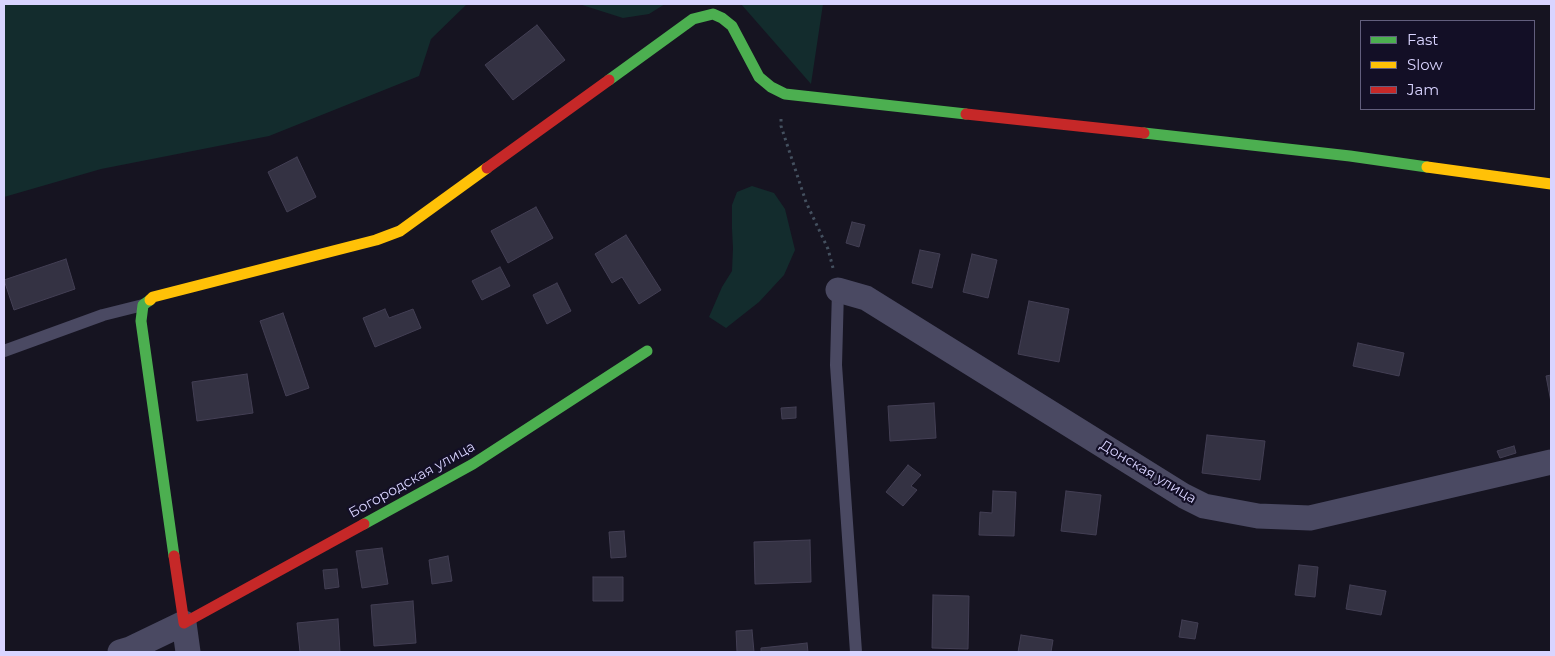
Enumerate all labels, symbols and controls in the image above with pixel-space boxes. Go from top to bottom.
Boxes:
legend [1360,20,1535,110]
text: Fast [1407,30,1438,49]
text: Slow [1407,55,1443,74]
text: Jam [1407,80,1439,99]
street label: Донская улица [1097,437,1199,507]
street label: Богородская улица [346,438,478,522]

